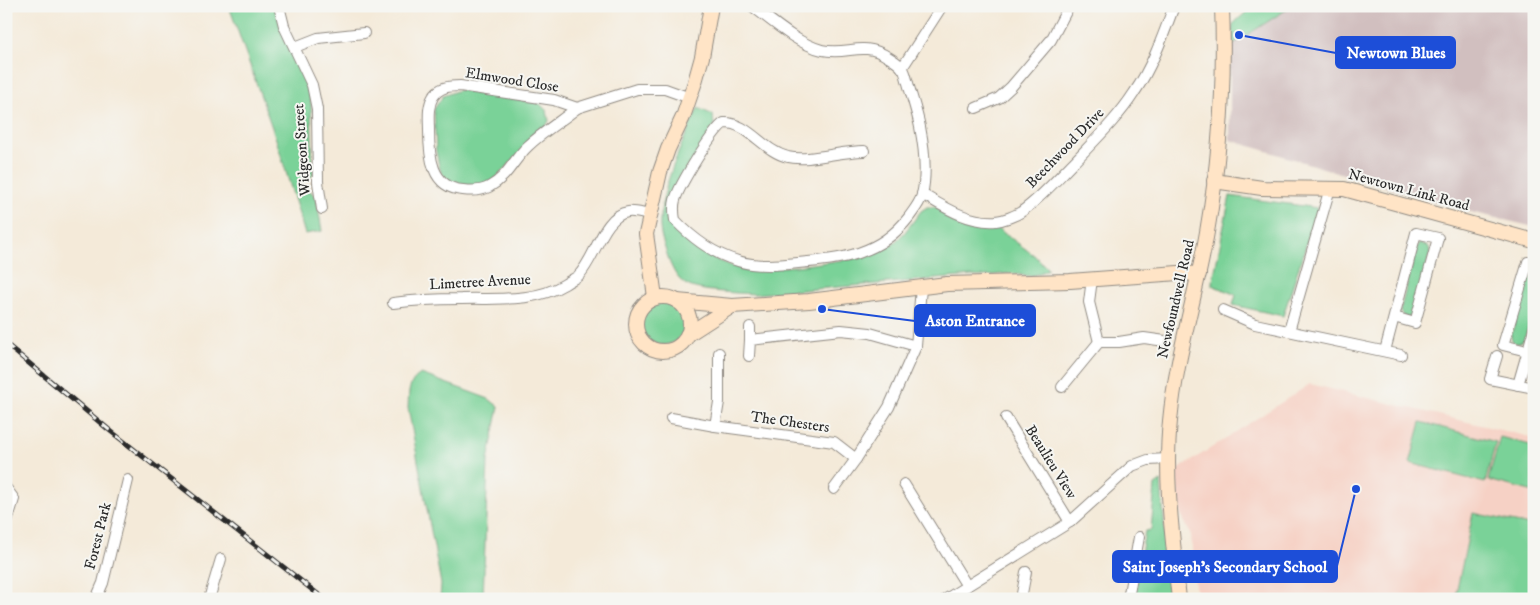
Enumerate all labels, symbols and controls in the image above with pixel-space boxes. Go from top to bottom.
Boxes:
callout: Newtown Blues [1336,37,1455,68]
text: Newtown Blues [1346,43,1446,63]
street label: Elmwood Close [464,63,560,97]
street label: Widgeon Street [289,103,315,198]
street label: Beechwood Drive [1022,104,1108,192]
street label: Newtown Link Road [1346,165,1472,215]
street label: Newfoundwell Road [1153,237,1199,360]
street label: Limetree Avenue [429,270,531,294]
callout: Aston Entrance [915,305,1035,336]
text: Aston Entrance [924,311,1025,331]
street label: The Chesters [749,407,831,437]
street label: Beaulieu View [1021,422,1081,503]
street label: Forest Park [80,500,116,572]
callout: Saint Joseph's Secondary School [1113,551,1337,582]
text: Saint Joseph's Secondary School [1123,557,1328,577]

